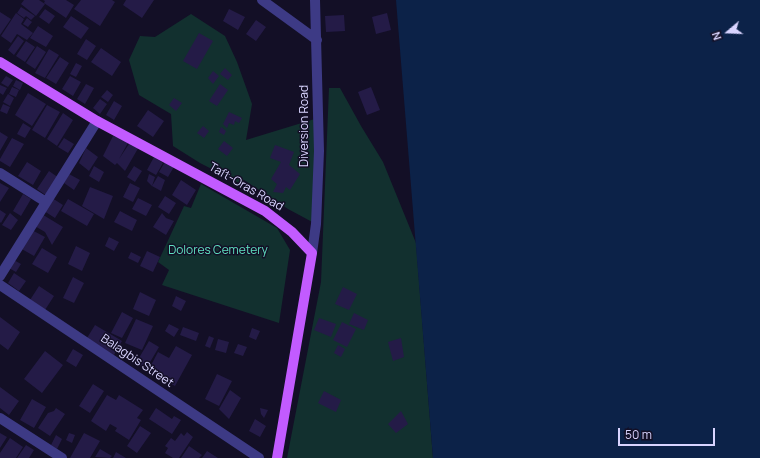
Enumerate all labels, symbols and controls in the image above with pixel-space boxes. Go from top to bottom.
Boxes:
north arrow [708,12,748,52]
text: N [708,30,725,42]
street label: Diversion Road [298,85,312,167]
street label: Taft-Oras Road [206,160,286,214]
park label: Dolores Cemetery [168,244,268,258]
street label: Balagbis Street [98,331,176,391]
scale bar [620,420,717,446]
text: 50 m [625,426,652,443]

